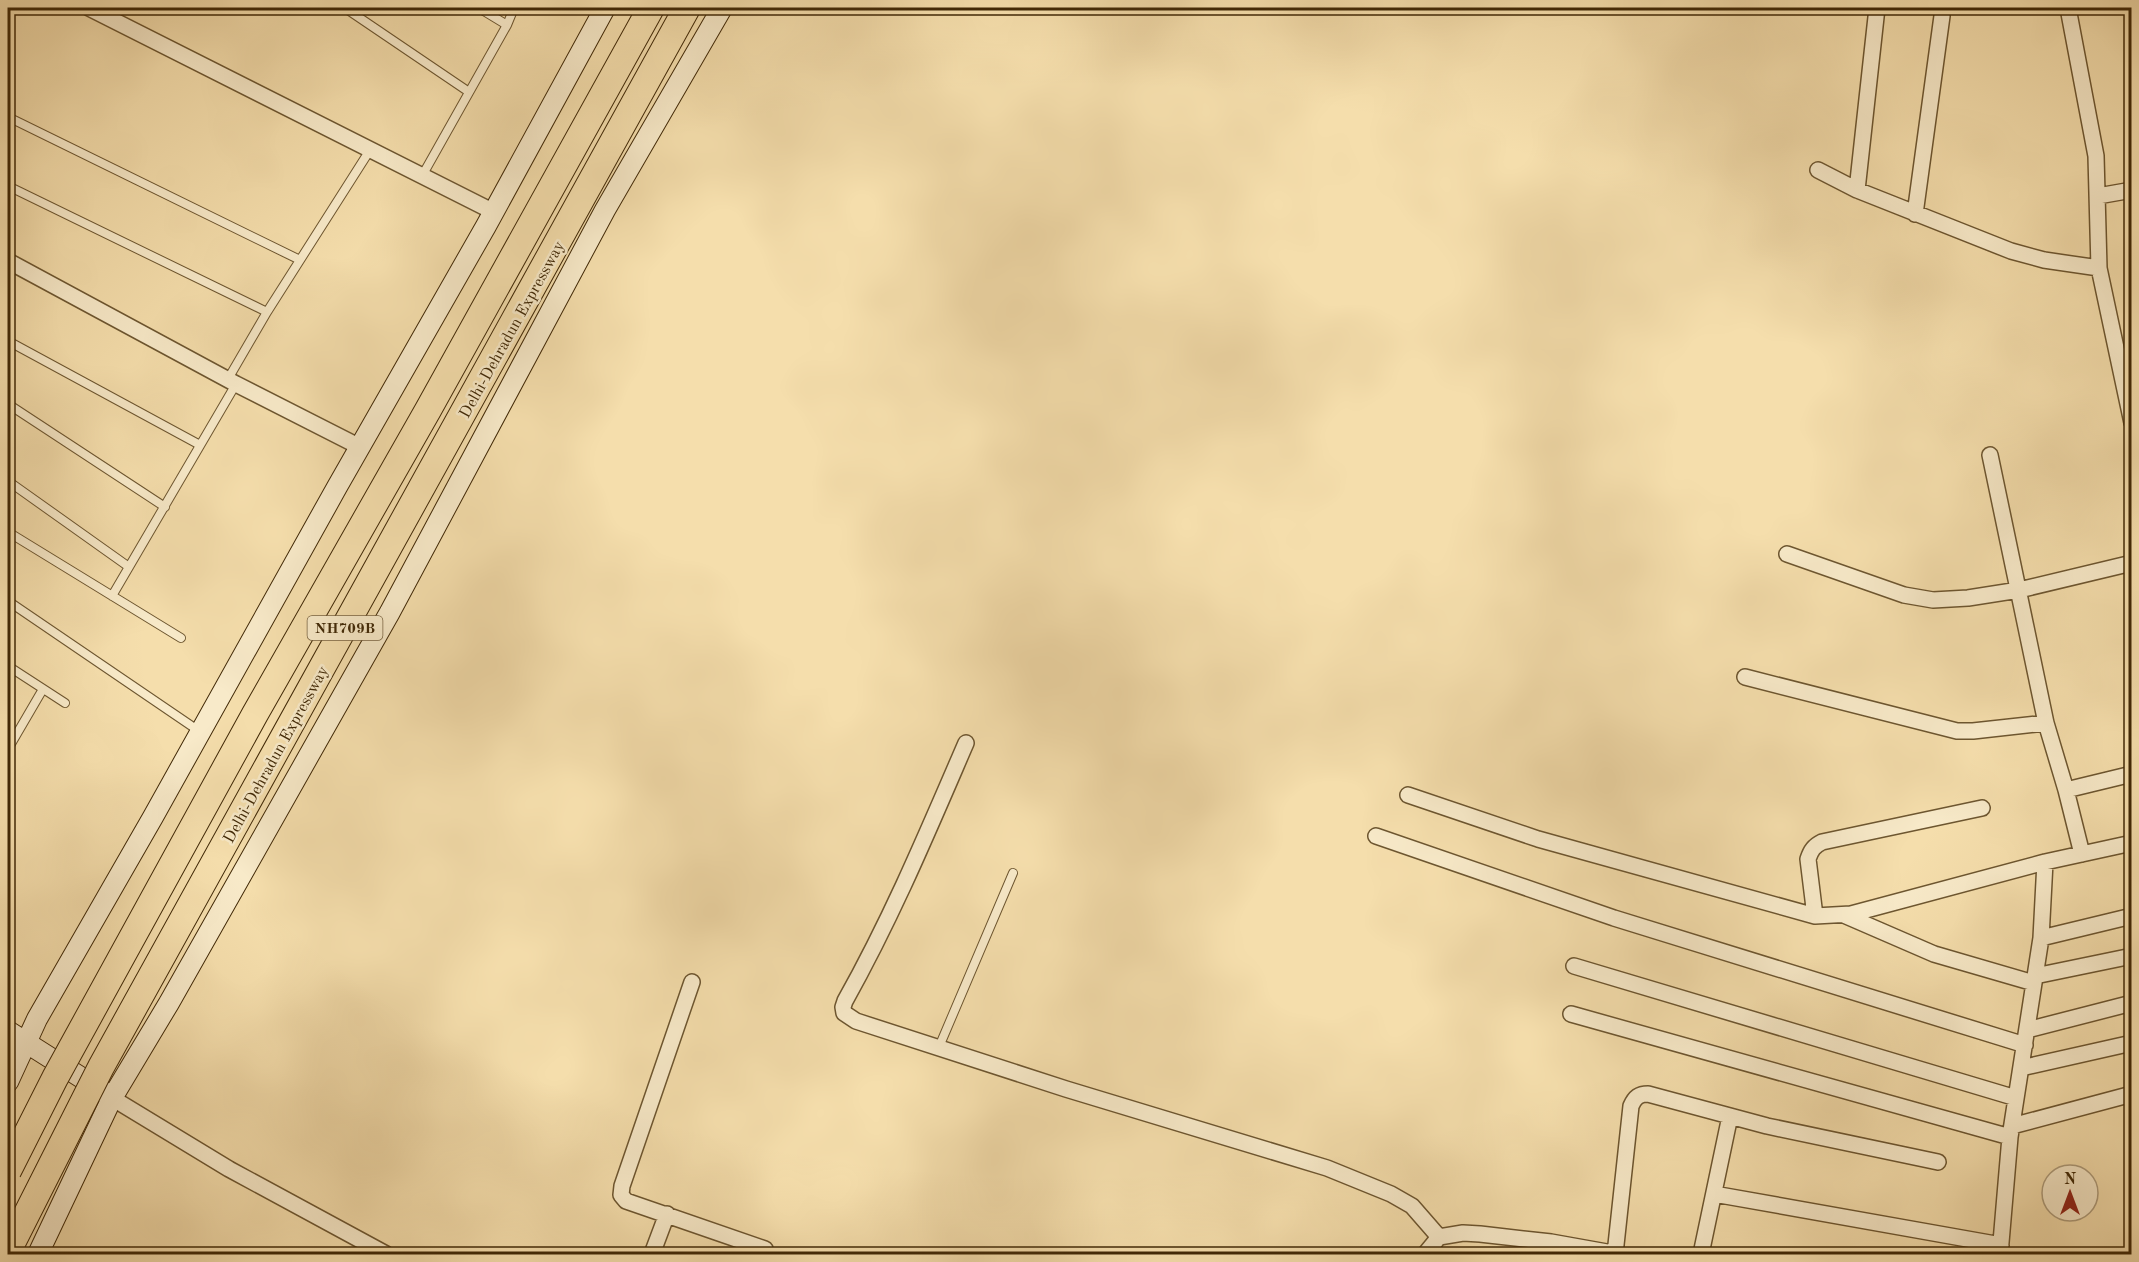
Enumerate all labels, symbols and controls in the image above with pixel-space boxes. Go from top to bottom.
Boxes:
street label: Delhi-Dehradun Expressway [457,238,568,421]
road number: NH709B [308,616,382,640]
street label: Delhi-Dehradun Expressway [221,663,332,846]
north arrow [2040,1163,2100,1223]
text: N [2064,1172,2077,1188]

